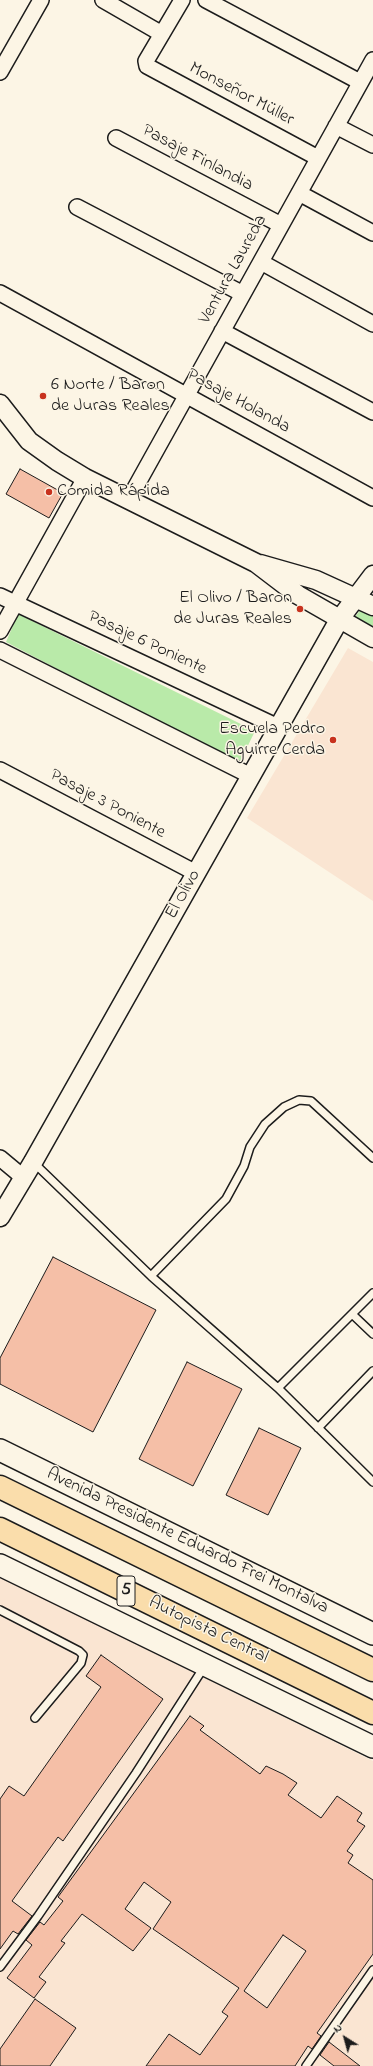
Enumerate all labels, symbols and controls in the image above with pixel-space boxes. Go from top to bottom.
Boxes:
street label: Monseñor Müller [185,58,297,132]
street label: Pasaje Finlandia [138,121,256,197]
street label: Ventura Laureda [195,212,273,328]
street label: Pasaje Holanda [183,365,293,439]
place label: 6 Norte / Baron de Juras Reales [51,375,170,418]
marker: 6 Norte / Baron de Juras Reales [38,391,48,401]
place label: Comida Rápida [57,481,170,503]
marker: Comida Rápida [44,487,54,497]
place label: El Olivo / Baron de Juras Reales [173,588,292,630]
marker: El Olivo / Baron de Juras Reales [295,604,305,614]
street label: Pasaje 6 Poniente [84,607,210,681]
place label: Escuela Pedro Aguirre Cerda [219,719,325,762]
marker: Escuela Pedro Aguirre Cerda [328,735,338,745]
street label: Pasaje 3 Poniente [45,765,169,845]
street label: El Olivo [162,867,206,923]
street label: Avenida Presidente Eduardo Frei Montalva [43,1464,331,1620]
road number: 5 [117,1576,135,1606]
street label: Autopista Central [145,1593,271,1669]
north arrow [325,2018,365,2058]
text: N [330,2020,346,2037]

